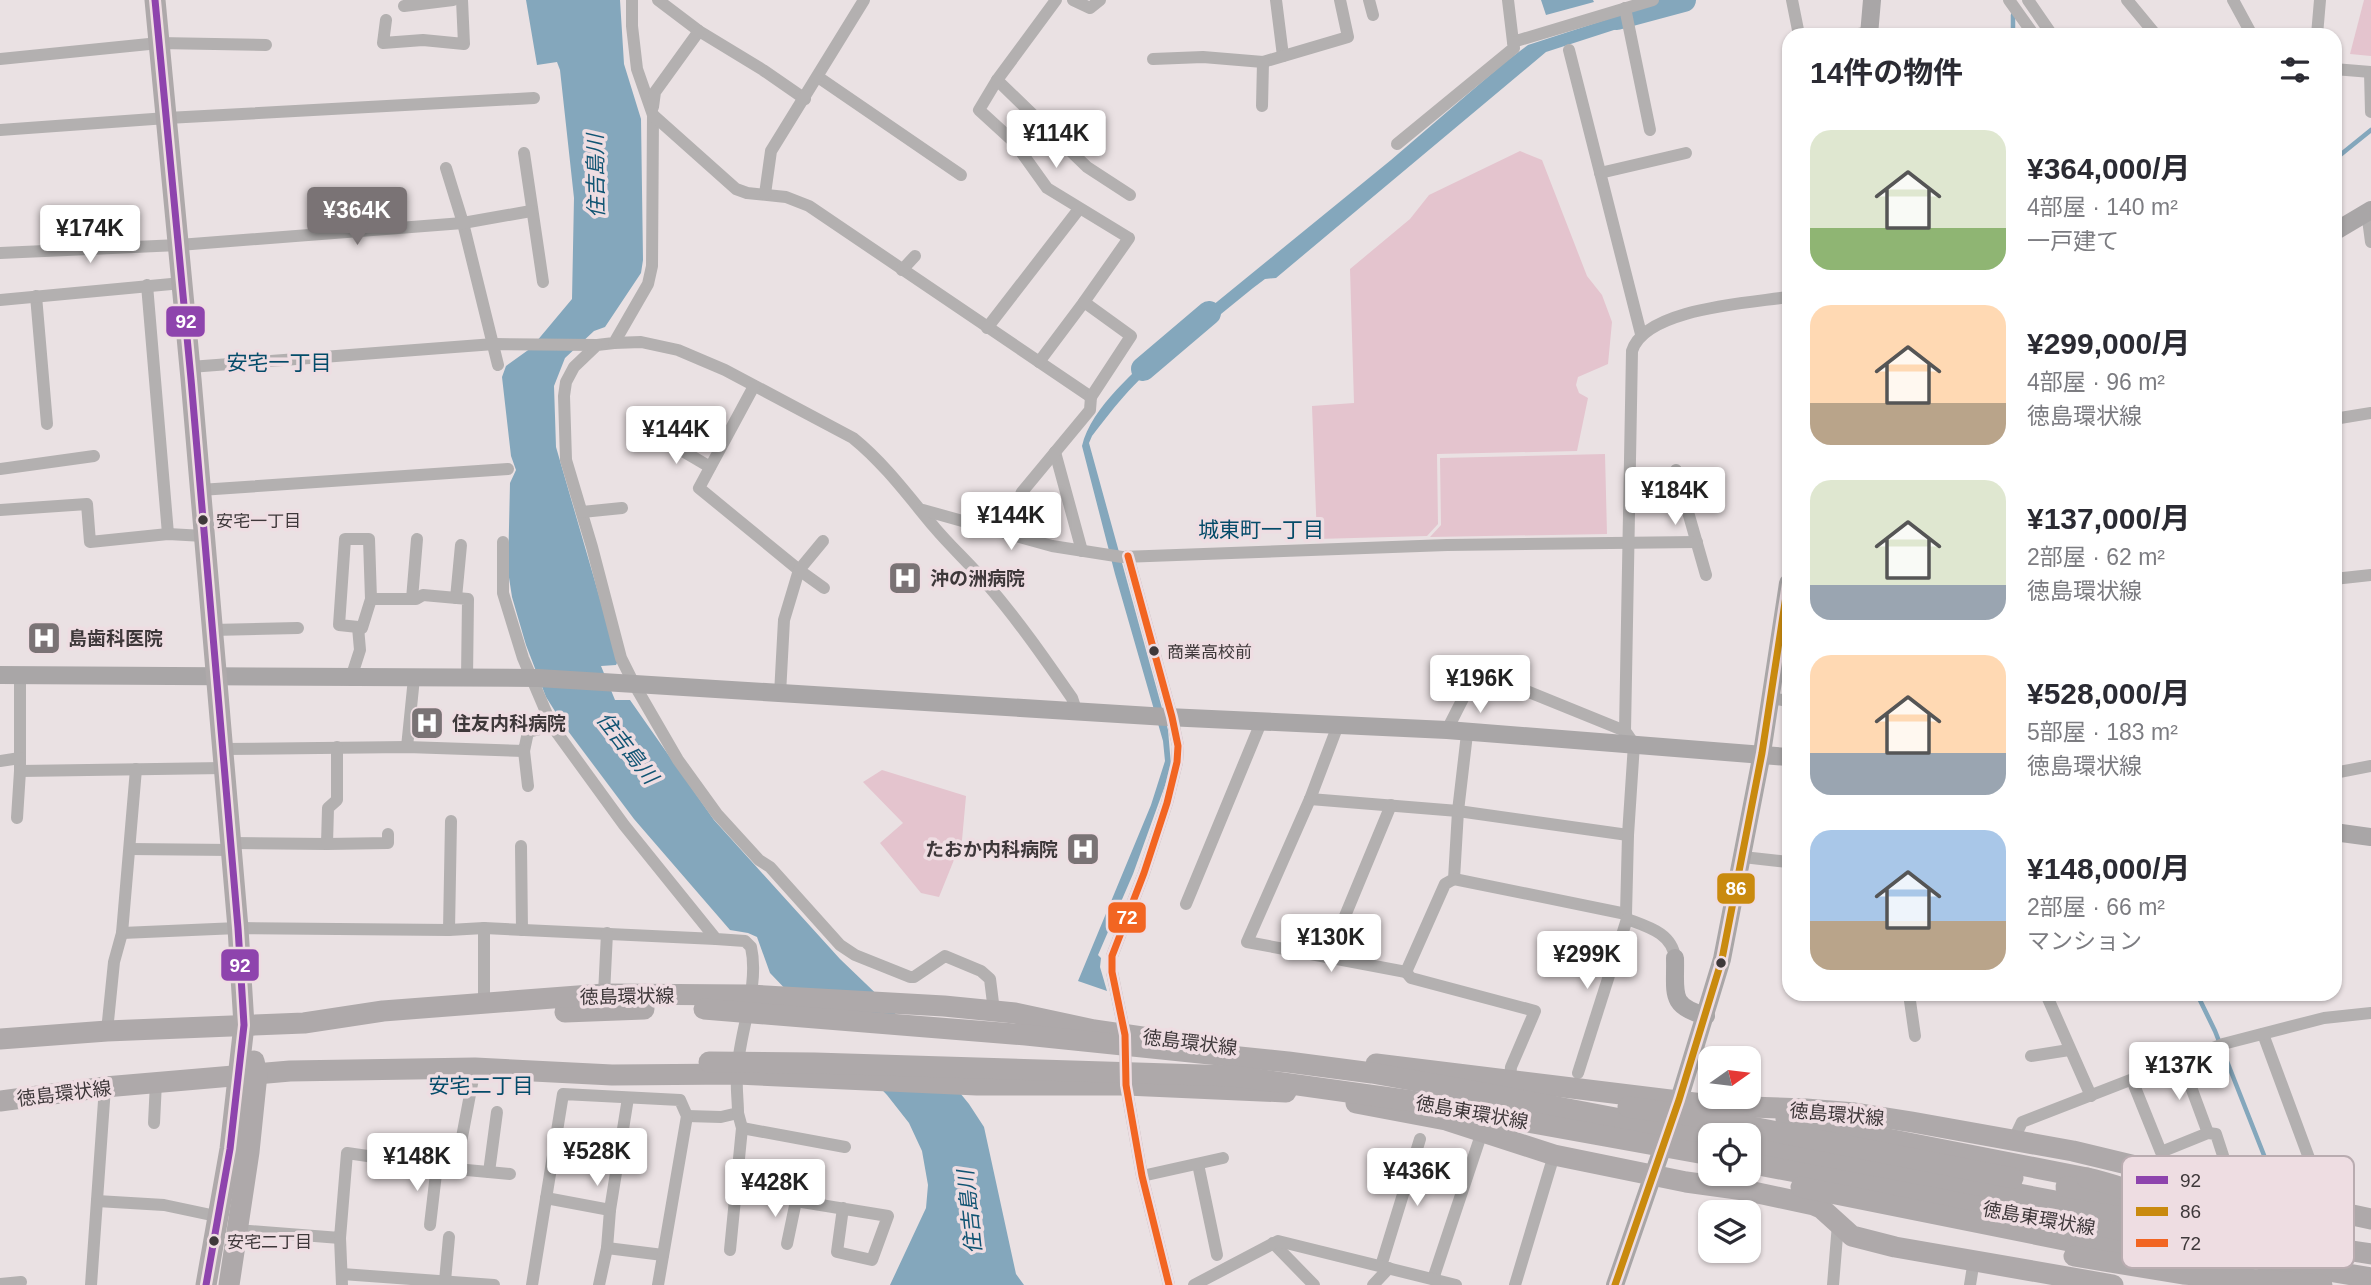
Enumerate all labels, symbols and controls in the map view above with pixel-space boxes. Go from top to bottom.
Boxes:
icon: filters [2276,51,2314,89]
text: 14件の物件 [1810,56,1963,89]
pin: ¥114K [1007,110,1105,170]
text: ¥114K [1023,120,1089,146]
water label: 住吉島川 [583,132,608,218]
text: ¥364,000/月 [2027,152,2190,185]
icon: home [1866,158,1950,242]
pin: ¥364K [308,188,406,247]
text: 4部屋 · 140 m² [2027,194,2178,220]
text: ¥364K [323,197,391,223]
pin: ¥174K [41,205,139,265]
text: ¥174K [56,215,124,241]
text: 一戸建て [2027,228,2119,254]
line badge: 92 [165,305,206,338]
text: 92 [175,311,197,332]
text: ¥299,000/月 [2027,327,2190,360]
icon: home [1866,333,1950,417]
district label: 安宅一丁目 [227,351,332,374]
text: 4部屋 · 96 m² [2027,369,2165,395]
text: 徳島環状線 [2027,403,2142,429]
pin: ¥144K [627,406,725,466]
text: ¥144K [642,416,710,442]
pin: ¥184K [1626,468,1724,527]
text: ¥184K [1641,477,1709,503]
pin: ¥144K [962,492,1060,552]
text: ¥144K [977,502,1045,528]
text: ¥137,000/月 [2027,502,2190,535]
icon: home [1866,508,1950,592]
place label: 安宅一丁目 [216,512,301,531]
marker: 安宅一丁目 [196,513,210,527]
district label: 城東町一丁目 [1198,518,1324,541]
text: 2部屋 · 62 m² [2027,544,2165,570]
hospital icon: 沖の洲病院 [886,559,924,597]
place label: 沖の洲病院 [930,568,1025,589]
text: 徳島環状線 [2027,578,2142,604]
hospital icon: 島歯科医院 [25,619,63,657]
place label: 島歯科医院 [68,628,163,649]
place label: 商業高校前 [1167,643,1252,662]
marker: 商業高校前 [1147,644,1161,658]
pin: ¥196K [1431,656,1529,715]
text: ¥196K [1446,665,1514,691]
text: ¥528,000/月 [2027,677,2190,710]
icon: home [1866,683,1950,767]
hospital icon: 住友内科病院 [408,704,446,742]
water label: 住吉島川 [592,708,664,789]
place label: 住友内科病院 [452,713,566,734]
text: 5部屋 · 183 m² [2027,719,2178,745]
text: 徳島環状線 [2027,753,2142,779]
hospital icon: たおか内科病院 [1064,830,1102,868]
place label: たおか内科病院 [925,839,1058,860]
text: ¥148,000/月 [2027,852,2190,885]
icon: home [1866,858,1950,942]
line badge: 86 [1716,872,1756,905]
text: 86 [1725,878,1747,899]
text: 2部屋 · 66 m² [2027,894,2165,920]
line badge: 72 [1107,901,1147,934]
text: 72 [1116,907,1138,928]
pin: ¥130K [1282,914,1380,974]
text: ¥130K [1297,924,1365,950]
text: マンション [2027,928,2142,954]
pin: ¥299K [1538,932,1636,991]
text: ¥299K [1553,941,1621,967]
line badge: 92 [220,948,260,982]
text: 92 [229,955,251,976]
unlabelled marker [1714,956,1728,970]
street label: 徳島環状線 [579,985,675,1008]
street label: 徳島環状線 [1142,1026,1238,1059]
pin: ¥137K [2130,1042,2228,1102]
north arrow [1698,1046,1760,1110]
map controls [1698,1046,1761,1263]
text: ¥137K [2145,1052,2213,1078]
district label: 安宅二丁目 [429,1074,534,1097]
street label: 徳島環状線 [16,1077,112,1110]
street label: 徳島東環状線 [1414,1092,1530,1133]
street label: 徳島環状線 [1789,1100,1885,1129]
button: locate [1698,1123,1761,1186]
pin: ¥528K [548,1128,646,1188]
pin: ¥148K [368,1134,466,1193]
text: ¥528K [563,1138,631,1164]
text: ¥148K [383,1143,451,1169]
pin: ¥436K [1368,1148,1466,1208]
legend [2122,1156,2354,1268]
text: ¥436K [1383,1158,1451,1184]
pin: ¥428K [726,1160,824,1219]
water label: 住吉島川 [953,1167,985,1255]
text: ¥428K [741,1169,809,1195]
text: 92 [2180,1170,2201,1191]
street label: 徳島東環状線 [1981,1198,2097,1239]
button: layers [1698,1200,1761,1263]
text: 86 [2180,1201,2201,1222]
place label: 安宅二丁目 [227,1233,312,1252]
text: 72 [2180,1233,2201,1254]
marker: 安宅二丁目 [207,1234,221,1248]

